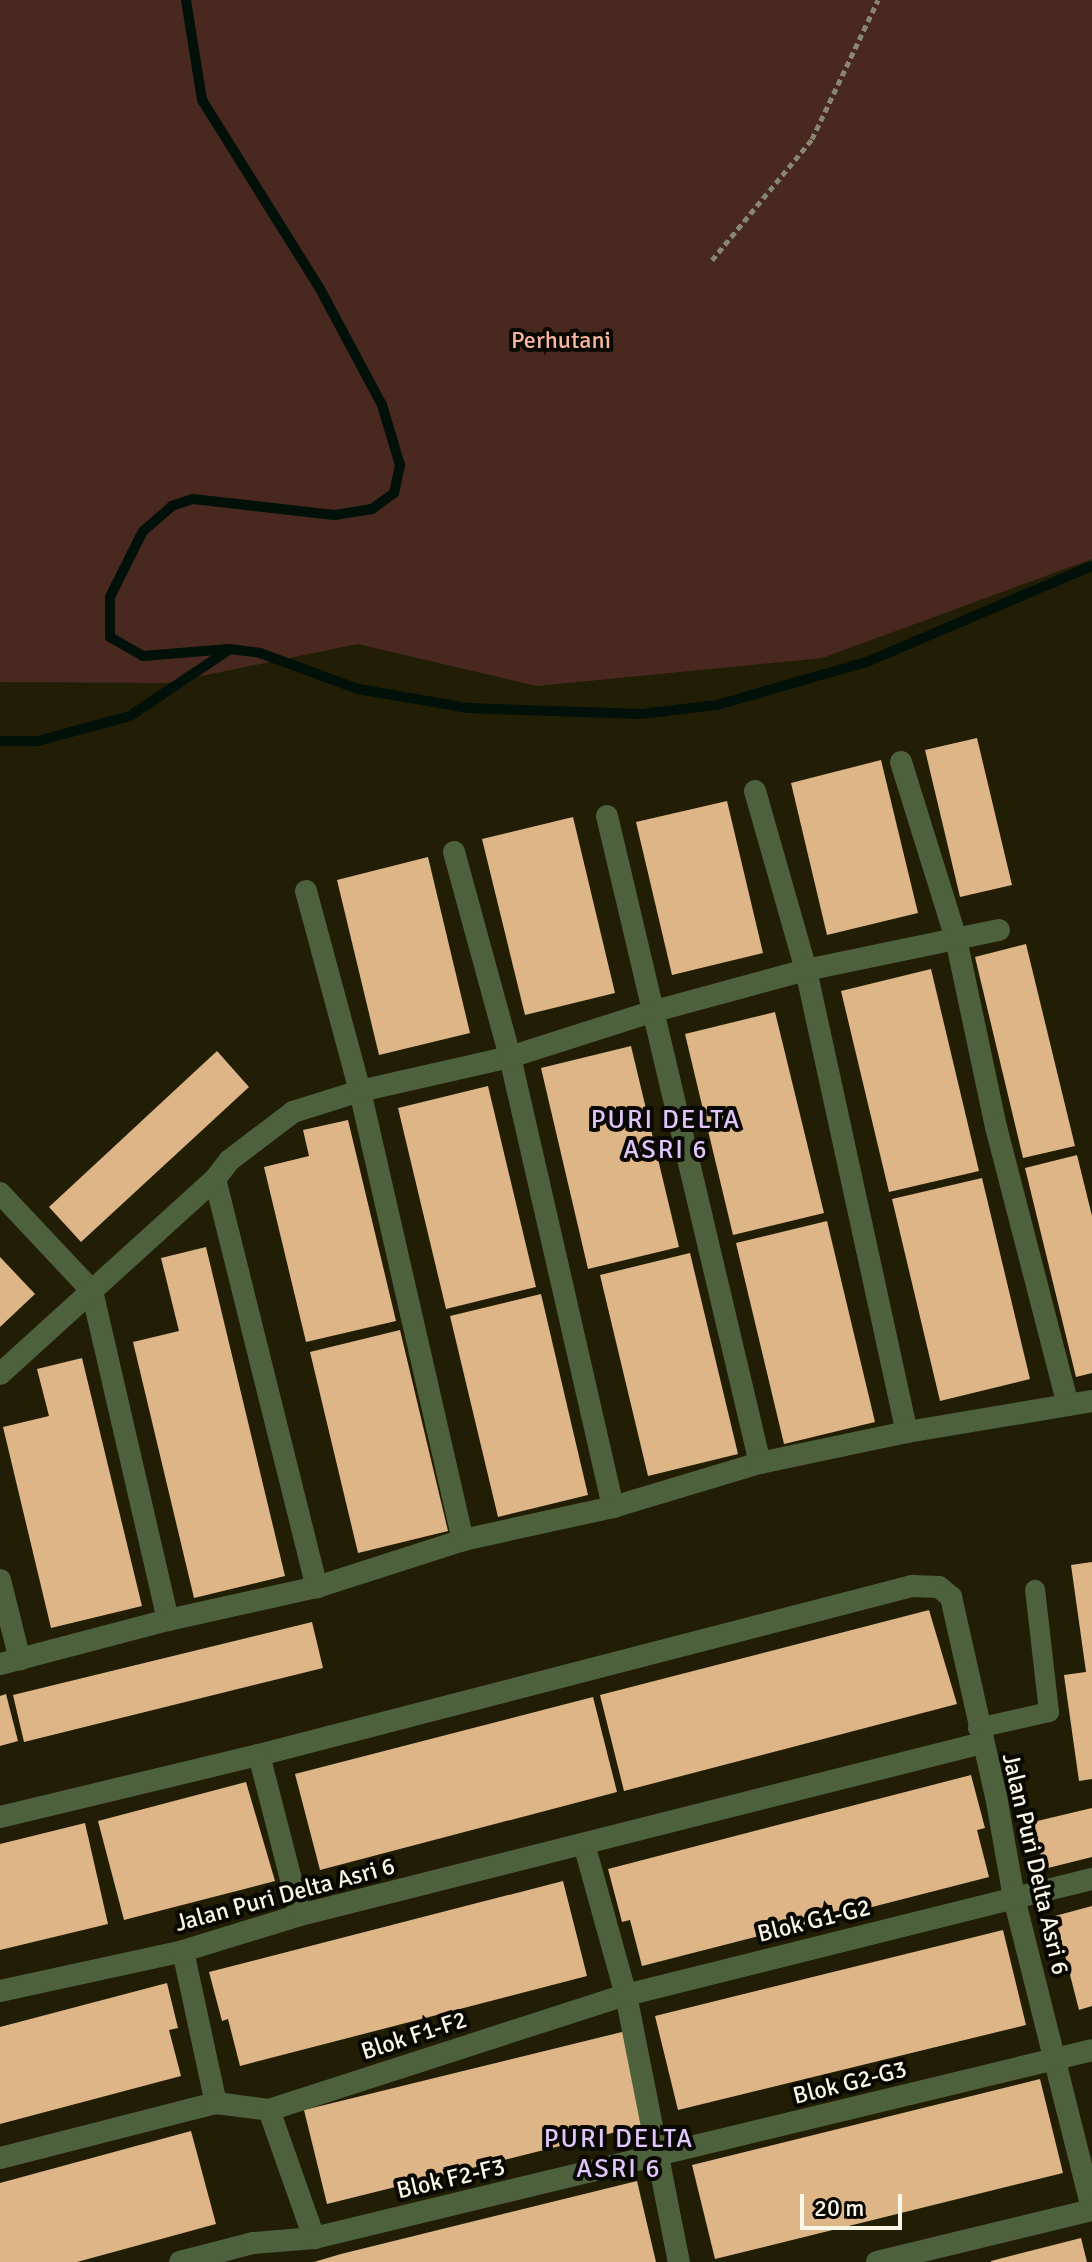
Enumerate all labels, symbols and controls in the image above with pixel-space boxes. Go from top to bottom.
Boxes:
park label: Perhutani [511,327,611,355]
district label: PURI DELTA ASRI 6 [591,1105,741,1166]
street label: Jalan Puri Delta Asri 6 [995,1750,1075,1978]
street label: Jalan Puri Delta Asri 6 [172,1852,398,1938]
street label: Blok G1-G2 [755,1893,873,1949]
street label: Blok F1-F2 [357,2005,471,2067]
street label: Blok G2-G3 [790,2055,910,2111]
district label: PURI DELTA ASRI 6 [544,2124,694,2186]
street label: Blok F2-F3 [394,2153,508,2205]
scale bar [804,2178,906,2228]
text: 20 m [814,2193,864,2223]

